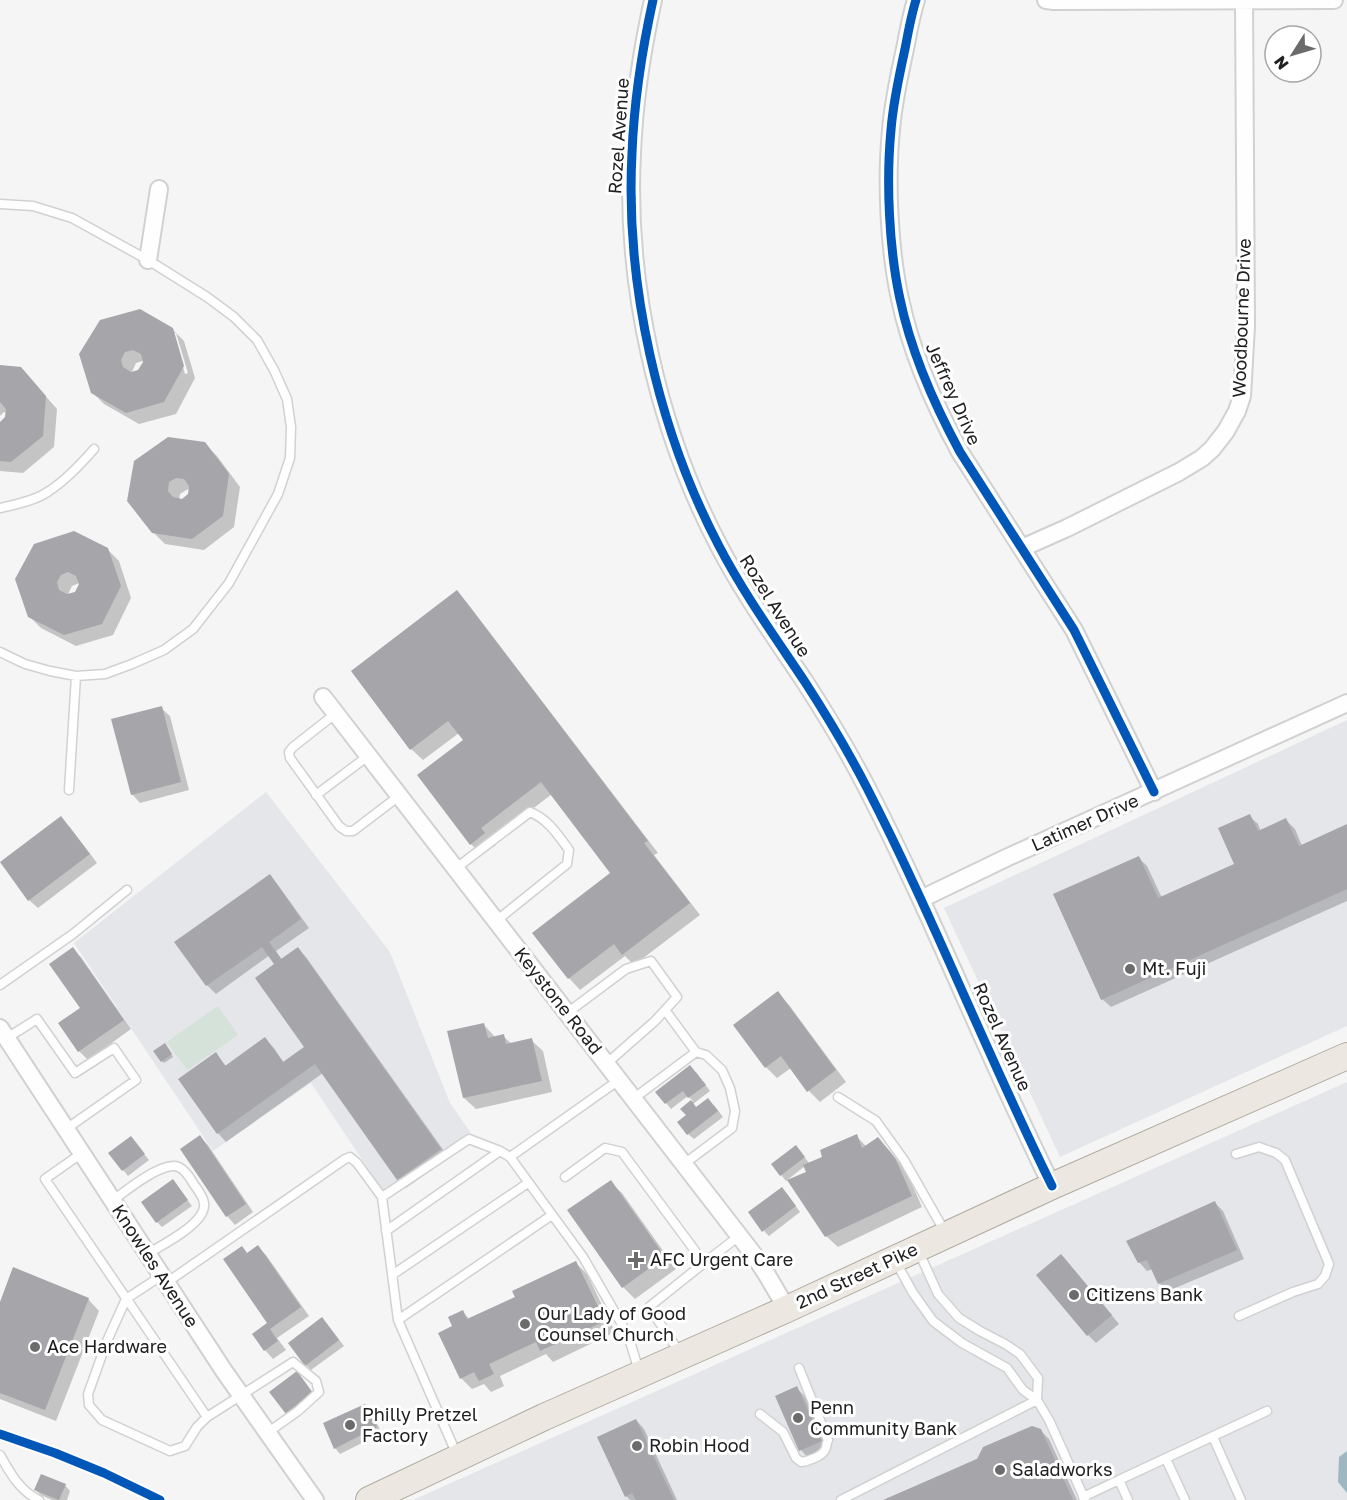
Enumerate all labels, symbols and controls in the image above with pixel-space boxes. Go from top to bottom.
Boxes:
north arrow [1263,24,1323,84]
text: N [1269,52,1293,74]
street label: Rozel Avenue [603,77,633,195]
street label: Woodbourne Drive [1227,238,1255,398]
street label: Jeffrey Drive [922,339,986,448]
street label: Rozel Avenue [736,550,816,661]
street label: Latimer Drive [1028,789,1142,856]
street label: Keystone Road [510,942,607,1058]
place label: Mt. Fuji [1142,957,1206,979]
marker: Mt. Fuji [1123,962,1137,976]
street label: Rozel Avenue [969,979,1037,1094]
street label: Knowles Avenue [108,1200,204,1331]
street label: 2nd Street Pike [792,1237,921,1313]
place label: AFC Urgent Care [650,1248,793,1270]
marker: AFC Urgent Care [627,1251,645,1269]
place label: Citizens Bank [1086,1283,1203,1305]
marker: Citizens Bank [1067,1288,1081,1302]
place label: Our Lady of Good Counsel Church [537,1302,686,1345]
marker: Our Lady of Good Counsel Church [518,1317,532,1331]
place label: Ace Hardware [47,1335,167,1357]
marker: Ace Hardware [28,1340,42,1354]
place label: Penn Community Bank [810,1396,957,1439]
place label: Philly Pretzel Factory [362,1403,478,1446]
marker: Penn Community Bank [791,1411,805,1425]
marker: Philly Pretzel Factory [343,1418,357,1432]
place label: Robin Hood [649,1434,750,1456]
marker: Robin Hood [630,1439,644,1453]
place label: Saladworks [1012,1458,1113,1480]
marker: Saladworks [993,1463,1007,1477]

